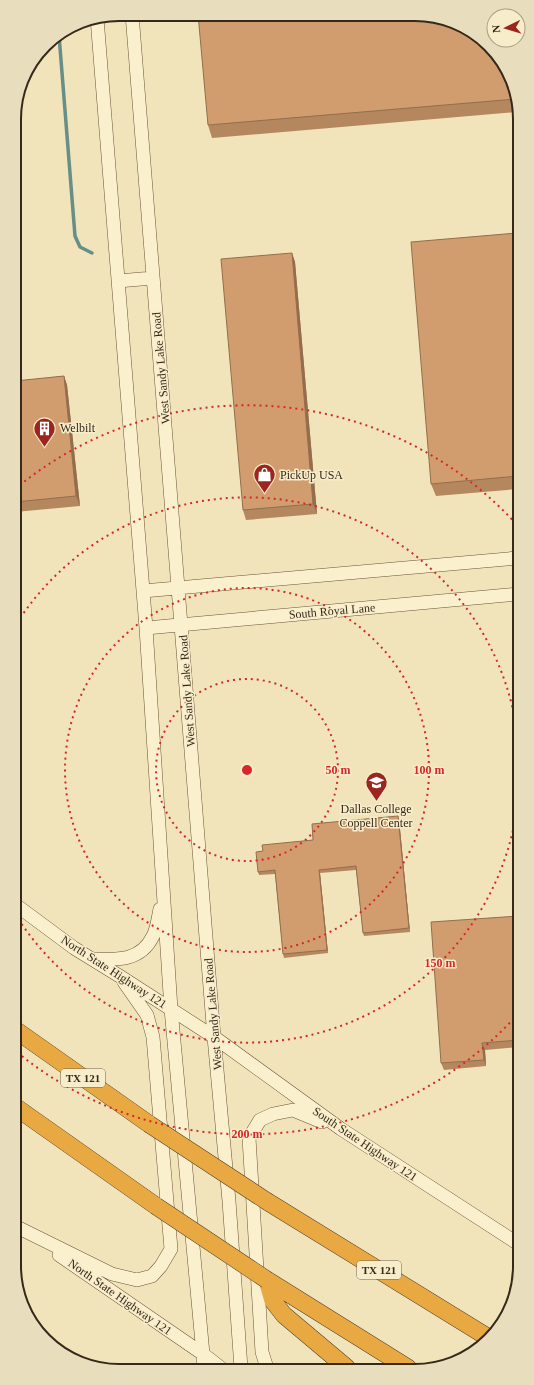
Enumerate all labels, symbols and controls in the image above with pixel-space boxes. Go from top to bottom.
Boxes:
north arrow [486,8,526,48]
text: N [490,24,502,33]
street label: West Sandy Lake Road [149,312,173,424]
building icon: Welbilt [31,415,57,448]
place label: Welbilt [60,421,96,435]
shop icon: PickUp USA [251,462,277,495]
place label: PickUp USA [280,468,343,482]
street label: South Royal Lane [288,600,376,622]
street label: West Sandy Lake Road [176,635,198,747]
centre of rings [240,763,254,777]
text: 50 m [326,763,351,777]
text: 100 m [414,763,445,777]
school or university icon: Dallas College Coppell Center [363,769,389,802]
place label: Dallas College Coppell Center [340,802,412,830]
street label: North State Highway 121 [59,933,169,1011]
text: 150 m [425,956,456,970]
street label: West Sandy Lake Road [201,958,225,1070]
road number: TX 121 [61,1069,105,1087]
street label: South State Highway 121 [310,1104,420,1184]
text: 200 m [232,1127,263,1141]
street label: North State Highway 121 [66,1256,174,1338]
road number: TX 121 [357,1261,401,1279]

